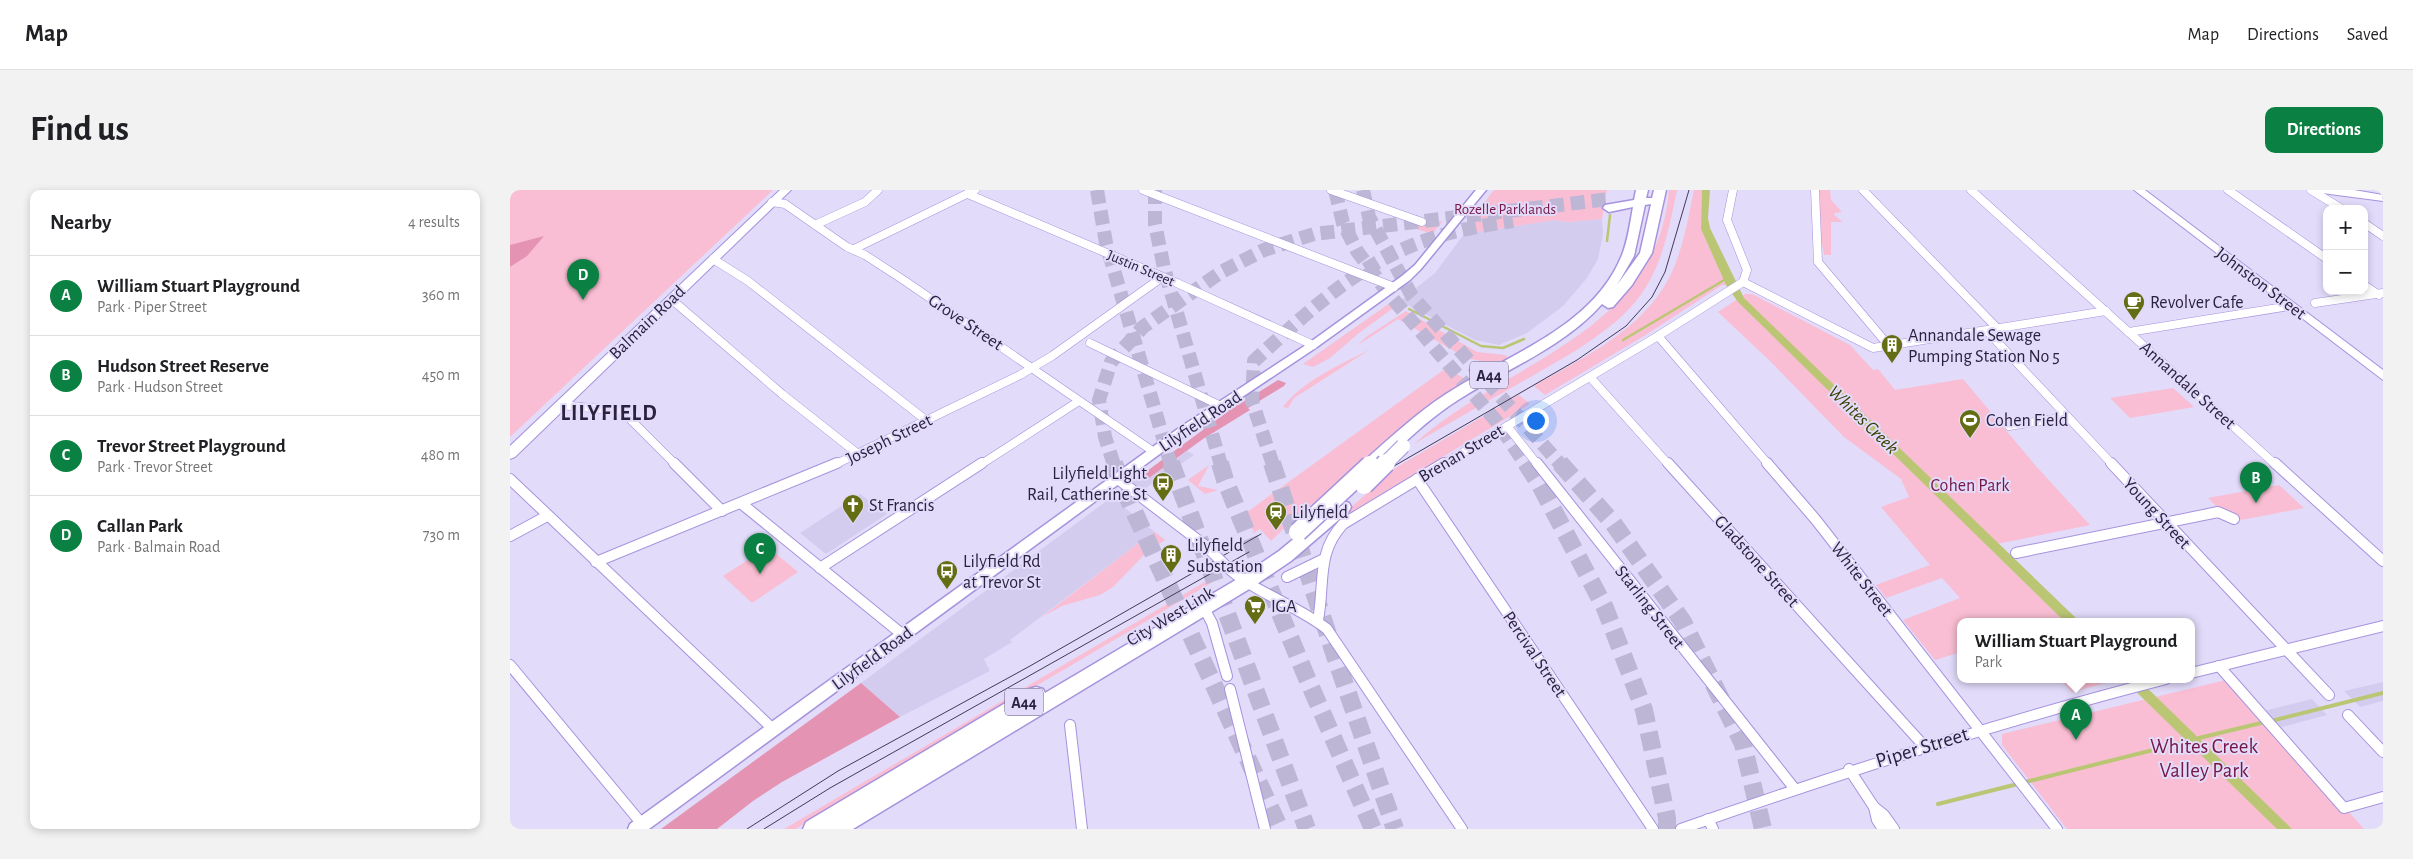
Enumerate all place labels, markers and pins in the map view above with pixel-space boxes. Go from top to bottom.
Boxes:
pin: D [567,259,599,300]
cafe icon: Revolver Cafe [2122,290,2146,321]
place label: Revolver Cafe [2150,294,2244,312]
place label: Annandale Sewage Pumping Station No 5 [1908,327,2060,366]
building icon: Annandale Sewage Pumping Station No 5 [1880,333,1904,364]
sports icon: Cohen Field [1958,408,1982,439]
place label: Cohen Field [1986,412,2068,430]
pin: B [2240,462,2272,503]
place label: Lilyfield Light Rail, Catherine St [1027,465,1147,504]
bus stop icon: Lilyfield Light Rail, Catherine St [1151,471,1175,502]
church icon: St Francis [841,493,865,524]
place label: St Francis [869,497,934,515]
station icon: Lilyfield [1264,500,1288,531]
place label: Lilyfield [1292,504,1348,522]
pin: C [744,533,776,574]
place label: Lilyfield Substation [1187,537,1263,576]
building icon: Lilyfield Substation [1159,543,1183,574]
place label: Lilyfield Rd at Trevor St [963,553,1041,592]
bus stop icon: Lilyfield Rd at Trevor St [935,559,959,590]
supermarket icon: IGA [1243,594,1267,625]
place label: IGA [1271,598,1297,616]
pin: A [2060,699,2092,740]

